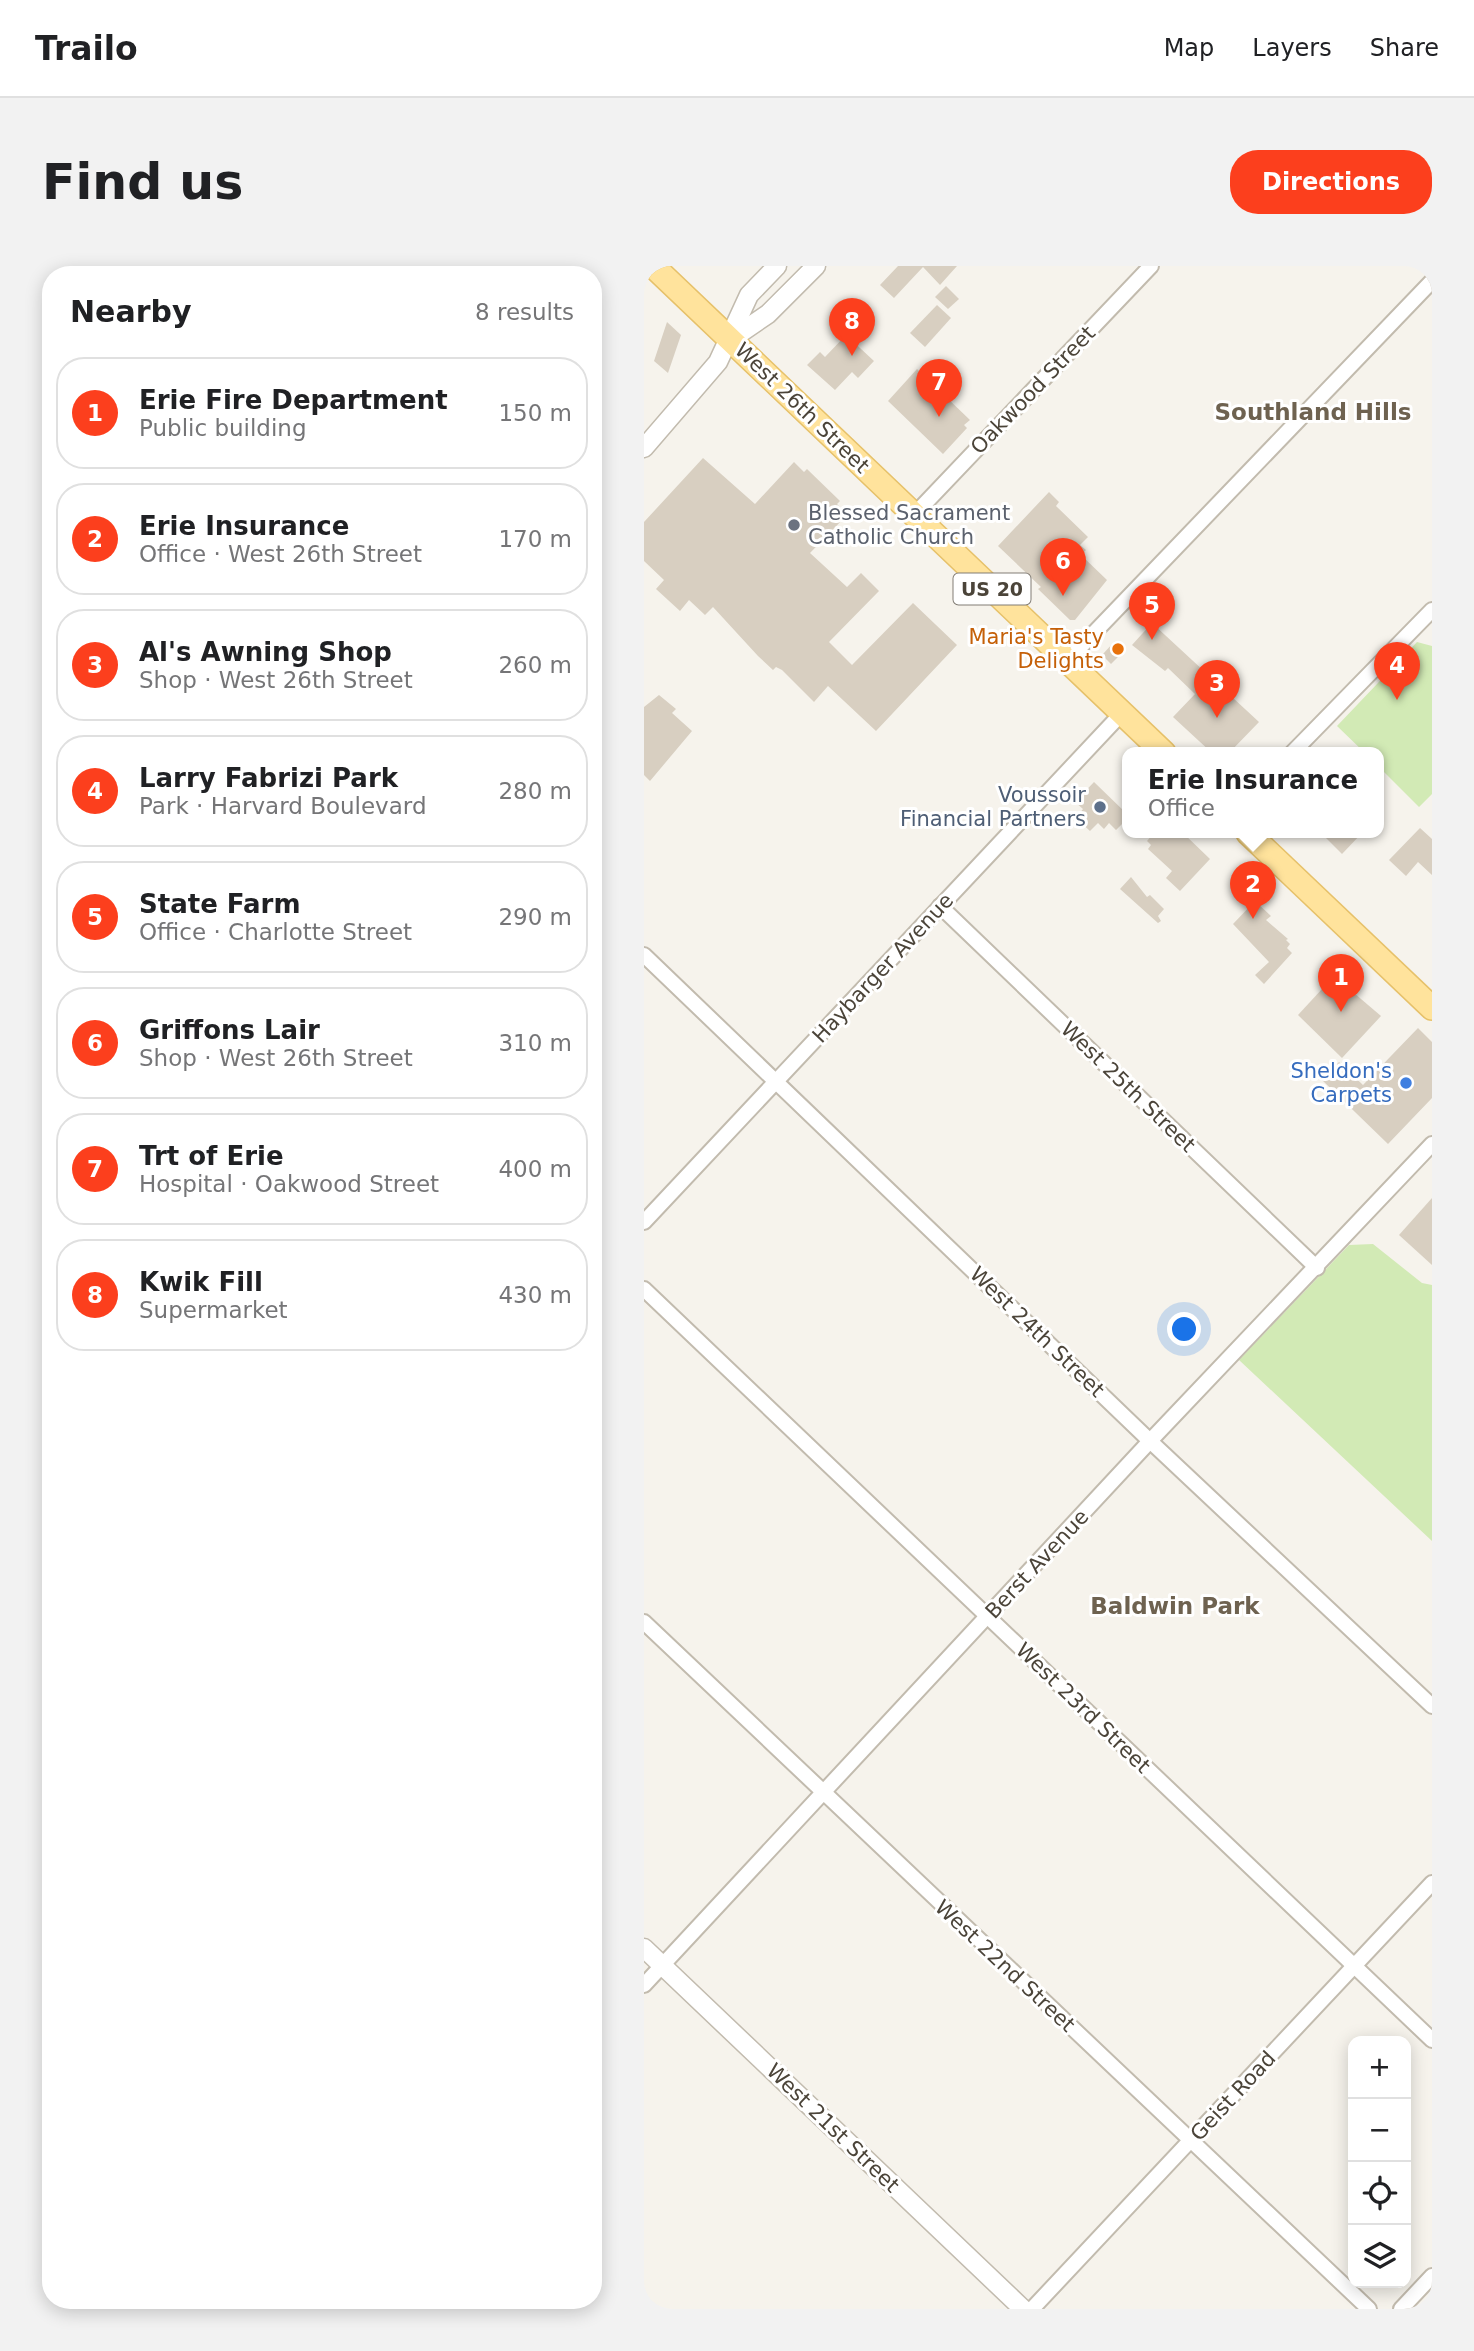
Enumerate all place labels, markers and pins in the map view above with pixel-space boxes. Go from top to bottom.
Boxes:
pin: 8 [829,298,875,356]
pin: 7 [916,359,962,417]
place label: Blessed Sacrament Catholic Church [808,501,1010,549]
marker: Blessed Sacrament Catholic Church [786,517,802,533]
pin: 6 [1040,538,1086,596]
pin: 5 [1129,582,1175,640]
place label: Maria's Tasty Delights [968,625,1104,673]
marker: Maria's Tasty Delights [1110,641,1126,657]
pin: 4 [1374,642,1420,700]
pin: 3 [1194,660,1240,718]
place label: Voussoir Financial Partners [900,783,1086,831]
marker: Voussoir Financial Partners [1092,799,1108,815]
pin: 2 [1230,861,1276,919]
pin: 1 [1318,954,1364,1012]
place label: Sheldon's Carpets [1290,1059,1392,1107]
marker: Sheldon's Carpets [1398,1075,1414,1091]

